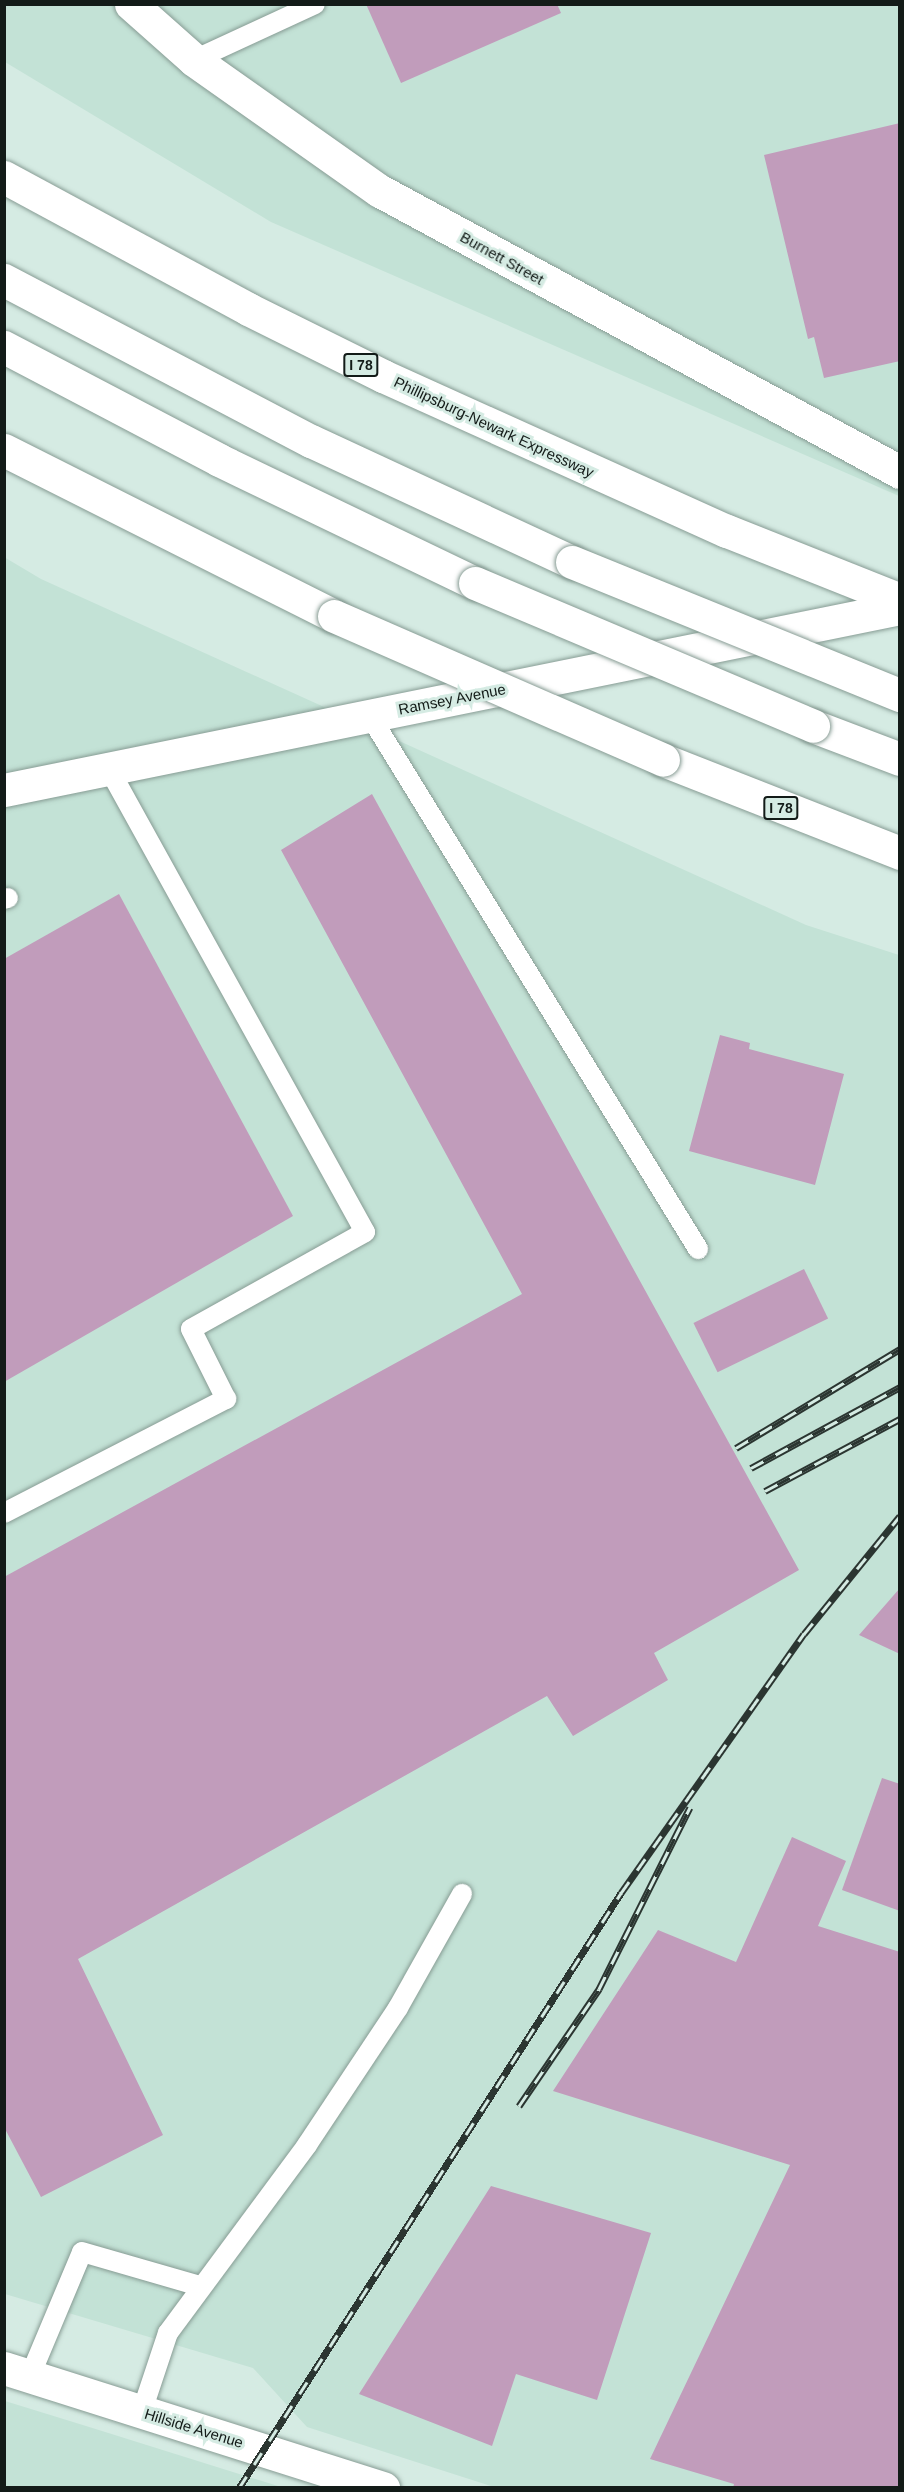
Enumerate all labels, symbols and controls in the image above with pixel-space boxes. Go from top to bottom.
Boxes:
street label: Burnett Street [457,228,547,288]
road number: I 78 [343,354,379,376]
street label: Phillipsburg-Newark Expressway [391,373,597,481]
street label: Ramsey Avenue [396,680,508,718]
road number: I 78 [763,797,799,819]
street label: Hillside Avenue [142,2404,246,2452]

